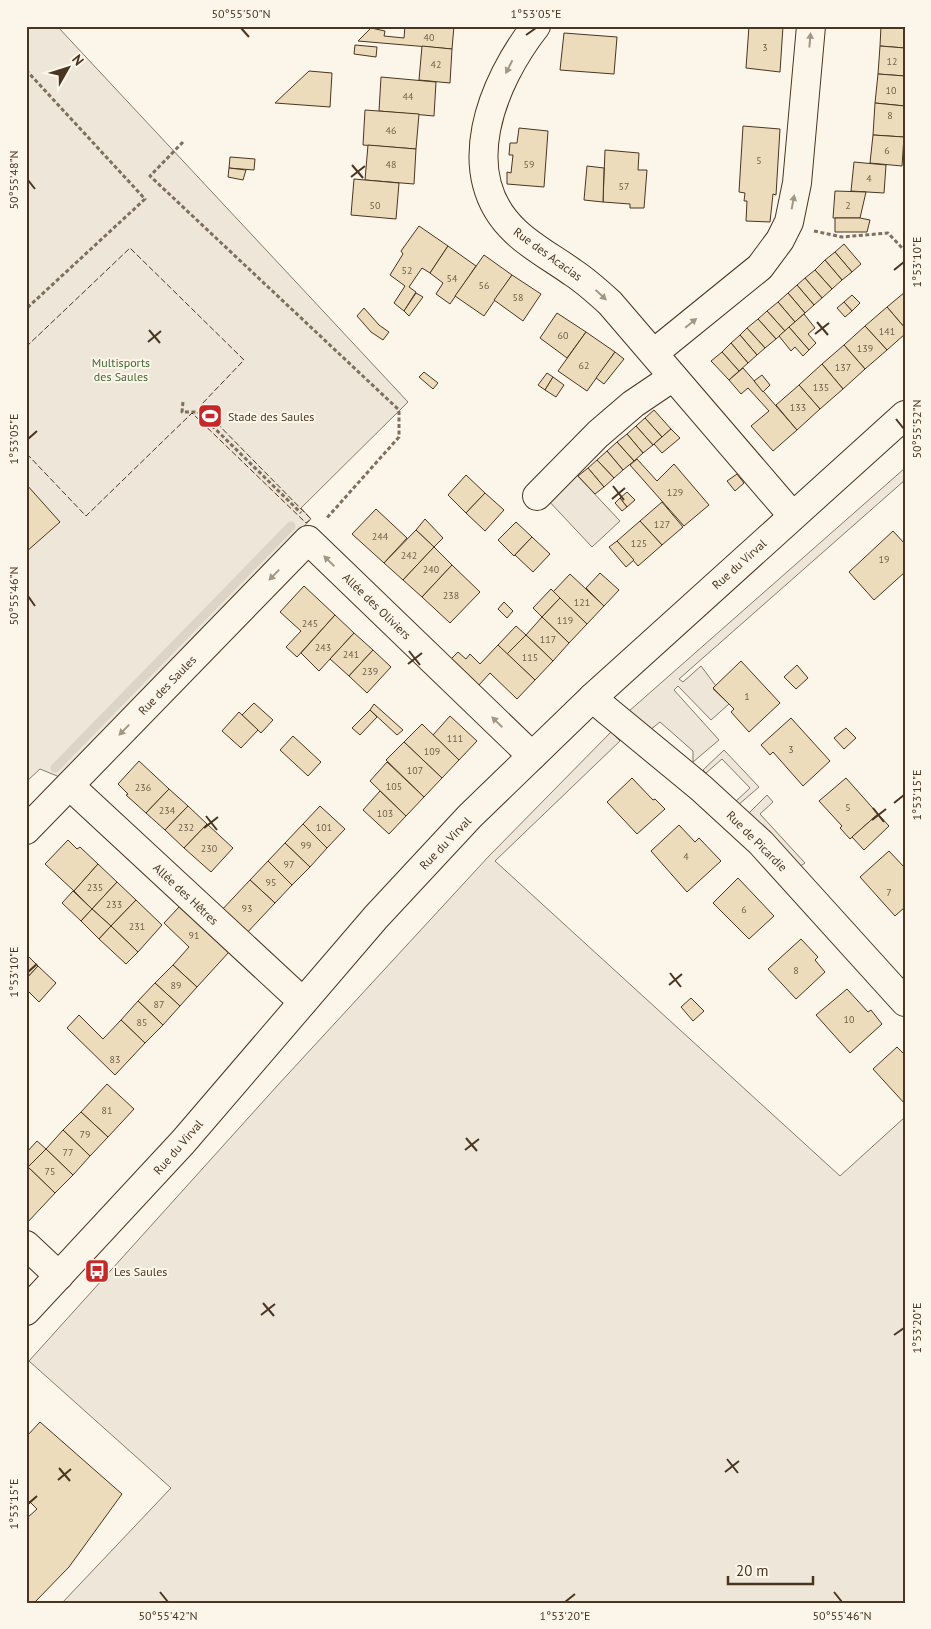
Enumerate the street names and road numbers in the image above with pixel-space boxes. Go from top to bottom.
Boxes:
street label: Rue des Acacias [511,224,585,284]
street label: Rue du Virval [709,535,770,592]
street label: Allée des Oliviers [340,570,414,642]
street label: Rue des Saules [135,652,199,718]
street label: Rue de Picardie [724,808,790,874]
street label: Rue du Virval [416,813,474,873]
street label: Allée des Hêtres [150,860,222,928]
street label: Rue du Virval [150,1116,206,1178]

